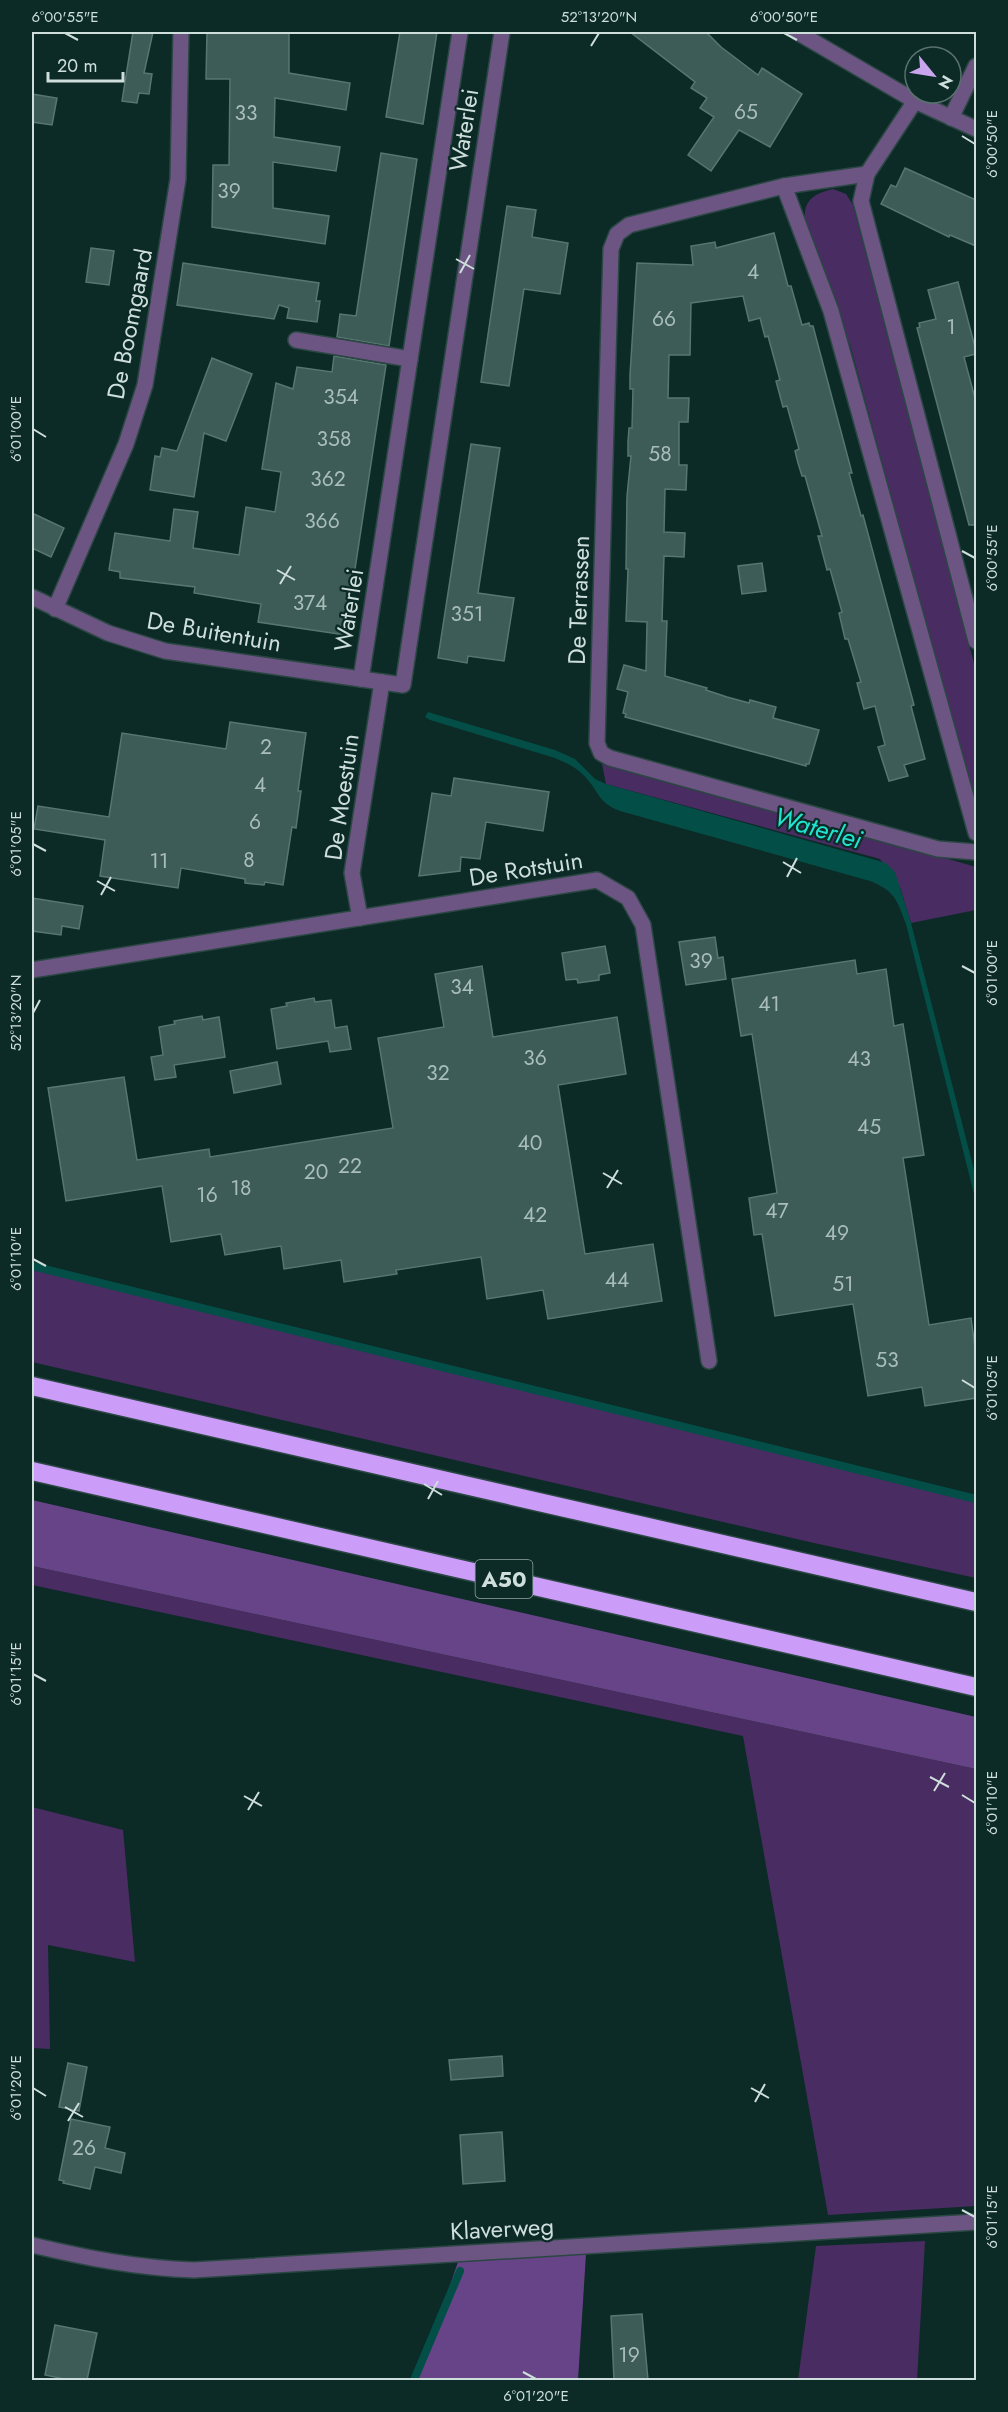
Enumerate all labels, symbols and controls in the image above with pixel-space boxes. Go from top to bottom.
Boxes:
text: 6°00'55"E [31,6,99,28]
text: 52°13'20"N [561,6,637,28]
text: 6°00'50"E [750,6,818,28]
scale bar [48,45,123,83]
north arrow [903,45,963,105]
text: 20 m [57,53,97,79]
text: N [932,71,959,94]
street label: Waterlei [440,86,487,174]
house number: 65 [734,97,758,127]
house number: 33 [235,98,257,128]
text: 6°00'50"E [981,110,1003,178]
house number: 39 [217,176,241,206]
street label: De Boomgaard [98,246,161,402]
house number: 4 [747,257,759,287]
house number: 66 [652,304,676,334]
house number: 1 [946,312,956,342]
house number: 354 [323,382,359,412]
text: 6°01'00"E [5,396,27,462]
house number: 358 [317,424,351,454]
house number: 58 [648,439,672,469]
house number: 362 [310,464,346,494]
house number: 366 [304,506,340,536]
text: 6°00'55"E [981,524,1003,592]
street label: De Terrassen [559,535,598,665]
street label: Waterlei [325,566,372,654]
house number: 374 [293,588,327,618]
house number: 351 [451,599,483,629]
street label: De Buitentuin [144,602,284,661]
street label: De Moestuin [315,731,368,863]
house number: 2 [260,732,272,762]
house number: 4 [254,770,266,800]
water label: Waterlei [770,797,867,859]
house number: 6 [249,807,261,837]
text: 6°01'05"E [5,811,27,877]
street label: De Rotstuin [466,842,585,895]
house number: 8 [243,845,255,875]
house number: 11 [150,846,168,876]
text: 6°01'00"E [981,940,1003,1006]
house number: 39 [689,946,713,976]
house number: 34 [450,972,474,1002]
text: 52°13'20"N [5,975,27,1051]
house number: 41 [758,989,780,1019]
house number: 36 [523,1043,547,1073]
house number: 43 [847,1044,871,1074]
house number: 32 [426,1058,450,1088]
house number: 45 [857,1112,881,1142]
house number: 40 [518,1128,542,1158]
house number: 22 [338,1151,362,1181]
house number: 20 [304,1157,328,1187]
house number: 18 [231,1173,251,1203]
house number: 16 [196,1180,218,1210]
house number: 47 [765,1196,789,1226]
house number: 42 [523,1200,547,1230]
house number: 49 [825,1218,849,1248]
text: 6°01'10"E [5,1227,27,1291]
house number: 44 [605,1265,629,1295]
house number: 51 [832,1269,854,1299]
house number: 53 [875,1345,899,1375]
text: 6°01'05"E [981,1355,1003,1421]
road number: A50 [476,1560,532,1598]
text: 6°01'15"E [5,1642,27,1706]
text: 6°01'10"E [981,1771,1003,1835]
text: 6°01'20"E [5,2055,27,2121]
house number: 26 [72,2133,96,2163]
text: 6°01'15"E [981,2185,1003,2249]
street label: Klaverweg [449,2208,555,2249]
house number: 19 [618,2340,640,2370]
text: 6°01'20"E [503,2385,569,2407]

